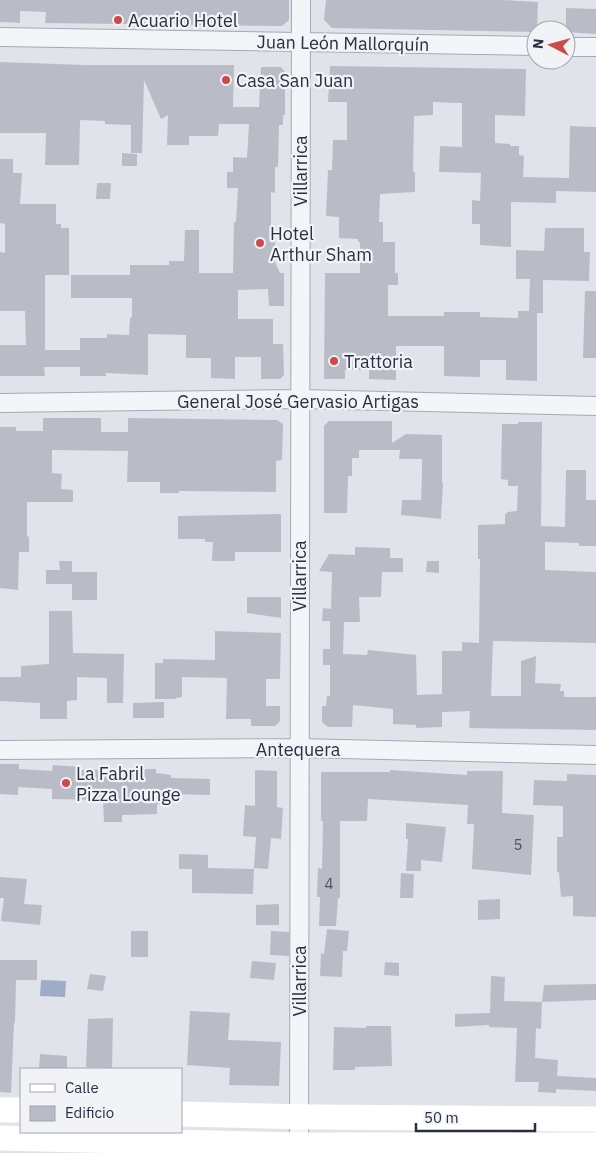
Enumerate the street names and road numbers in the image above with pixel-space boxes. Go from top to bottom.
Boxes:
street label: Juan León Mallorquín [256,30,430,56]
street label: Villarrica [289,135,312,207]
street label: General José Gervasio Artigas [177,390,419,413]
street label: Villarrica [288,540,311,612]
street label: Antequera [256,738,341,761]
street label: Villarrica [288,945,311,1017]

